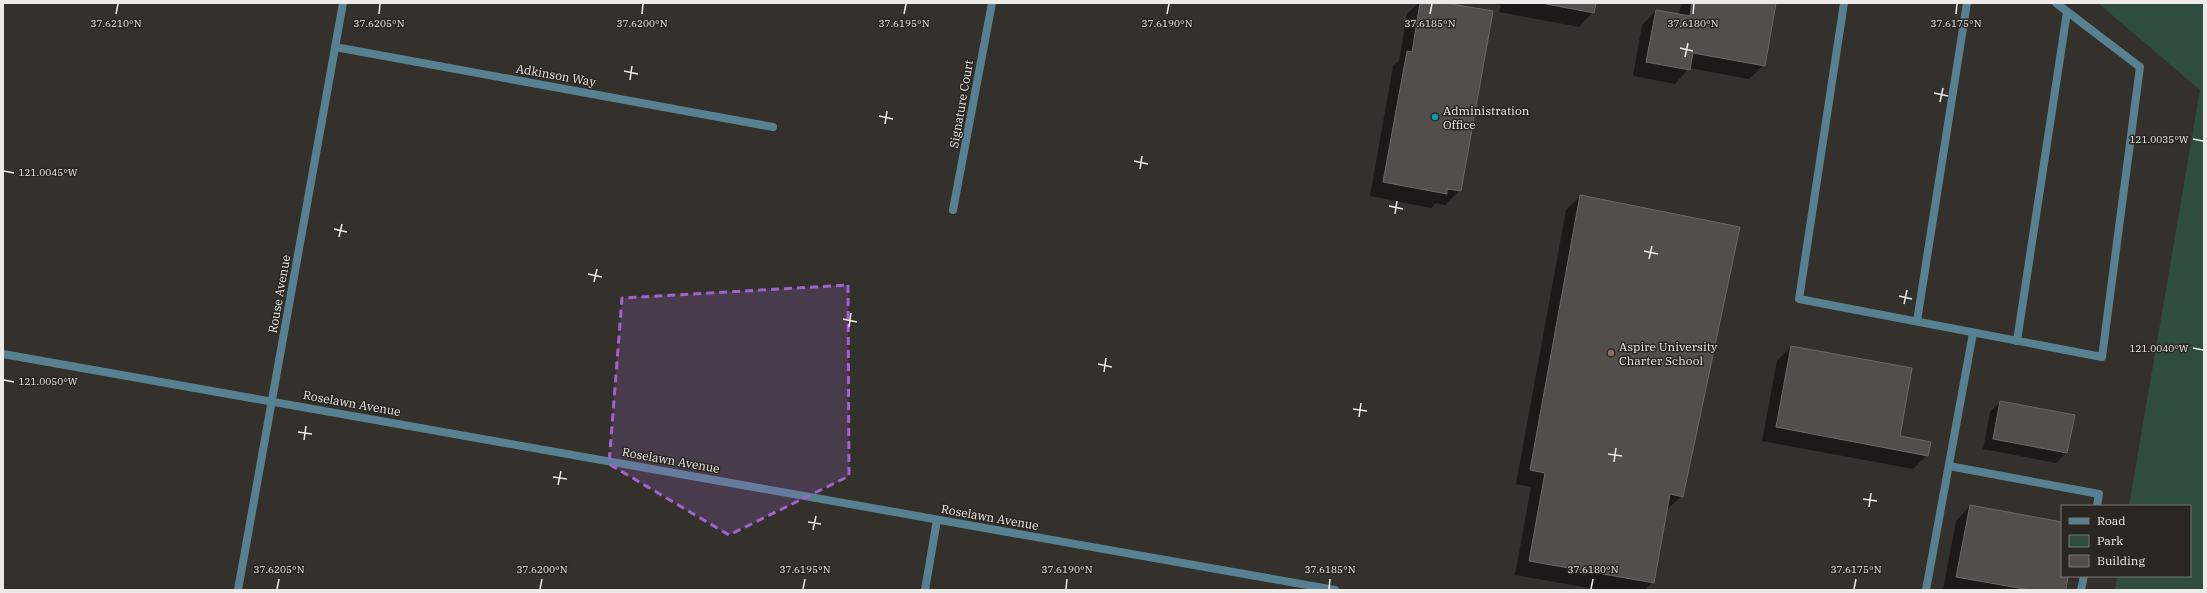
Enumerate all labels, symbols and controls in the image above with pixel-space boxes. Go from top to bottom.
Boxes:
text: 37.6210°N [90,17,142,30]
text: 37.6205°N [353,17,405,30]
text: 37.6200°N [616,17,668,30]
text: 37.6195°N [878,17,930,30]
text: 37.6190°N [1141,17,1193,30]
text: 37.6185°N [1404,17,1456,30]
text: 37.6180°N [1667,17,1719,30]
text: 37.6175°N [1930,17,1982,30]
street label: Signature Court [946,59,976,149]
street label: Adkinson Way [515,61,598,89]
place label: Administration Office [1443,103,1530,132]
marker: Administration Office [1430,112,1440,122]
text: 121.0035°W [2129,133,2189,146]
text: 121.0045°W [18,166,78,179]
street label: Rouse Avenue [265,254,293,334]
place label: Aspire University Charter School [1619,339,1718,368]
text: 121.0040°W [2129,342,2189,355]
marker: Aspire University Charter School [1606,348,1616,358]
text: 121.0050°W [18,375,78,388]
street label: Roselawn Avenue [302,387,402,419]
street label: Roselawn Avenue [621,444,721,476]
street label: Roselawn Avenue [940,501,1040,533]
legend [2061,505,2191,577]
text: Road [2097,513,2126,528]
text: Park [2097,533,2123,548]
text: Building [2097,553,2145,568]
text: 37.6205°N [253,563,305,576]
text: 37.6200°N [516,563,568,576]
text: 37.6195°N [779,563,831,576]
text: 37.6190°N [1041,563,1093,576]
text: 37.6185°N [1304,563,1356,576]
text: 37.6180°N [1567,563,1619,576]
text: 37.6175°N [1830,563,1882,576]

